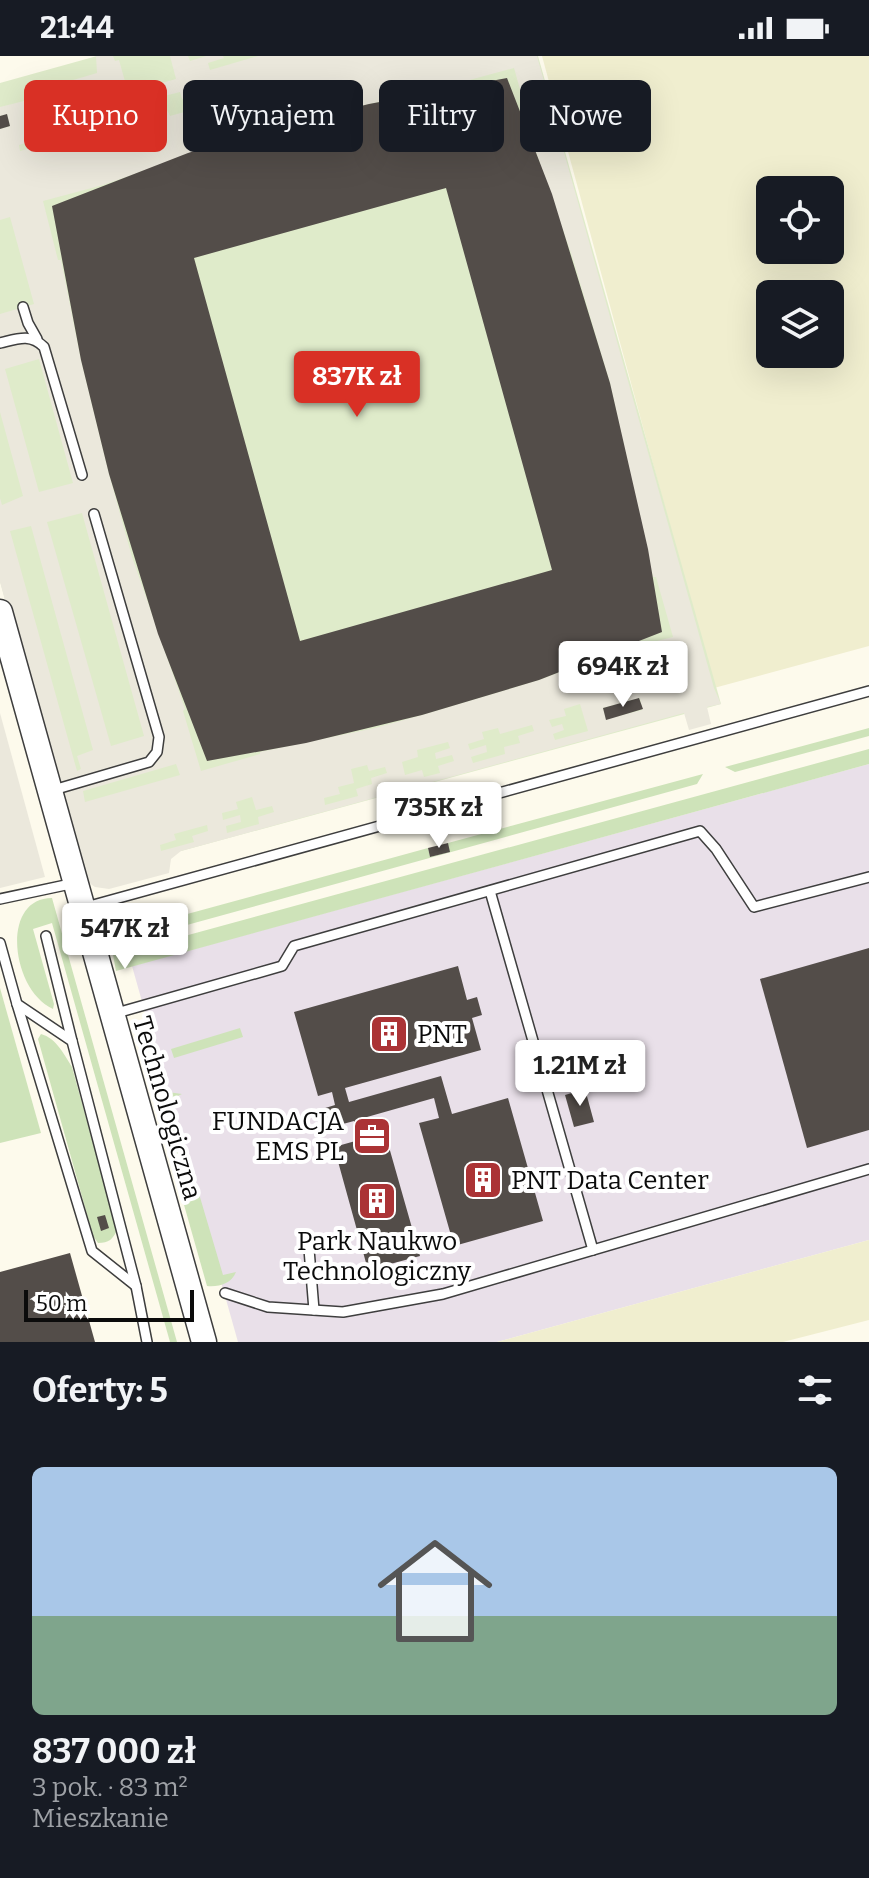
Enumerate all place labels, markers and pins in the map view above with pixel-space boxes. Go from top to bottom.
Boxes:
pin: 837K zł [283,351,431,419]
pin: 694K zł [549,641,697,709]
pin: 735K zł [365,782,513,850]
pin: 547K zł [51,903,199,971]
building icon: PNT [368,1013,410,1055]
place label: PNT [417,1019,467,1050]
pin: 1.21M zł [497,1040,663,1108]
place label: FUNDACJA EMS PL [212,1106,345,1167]
office icon: FUNDACJA EMS PL [351,1115,393,1157]
building icon: PNT Data Center [462,1159,504,1201]
place label: PNT Data Center [511,1165,709,1196]
building icon: Park Naukwo Technologiczny [356,1180,398,1222]
place label: Park Naukwo Technologiczny [283,1226,471,1287]

